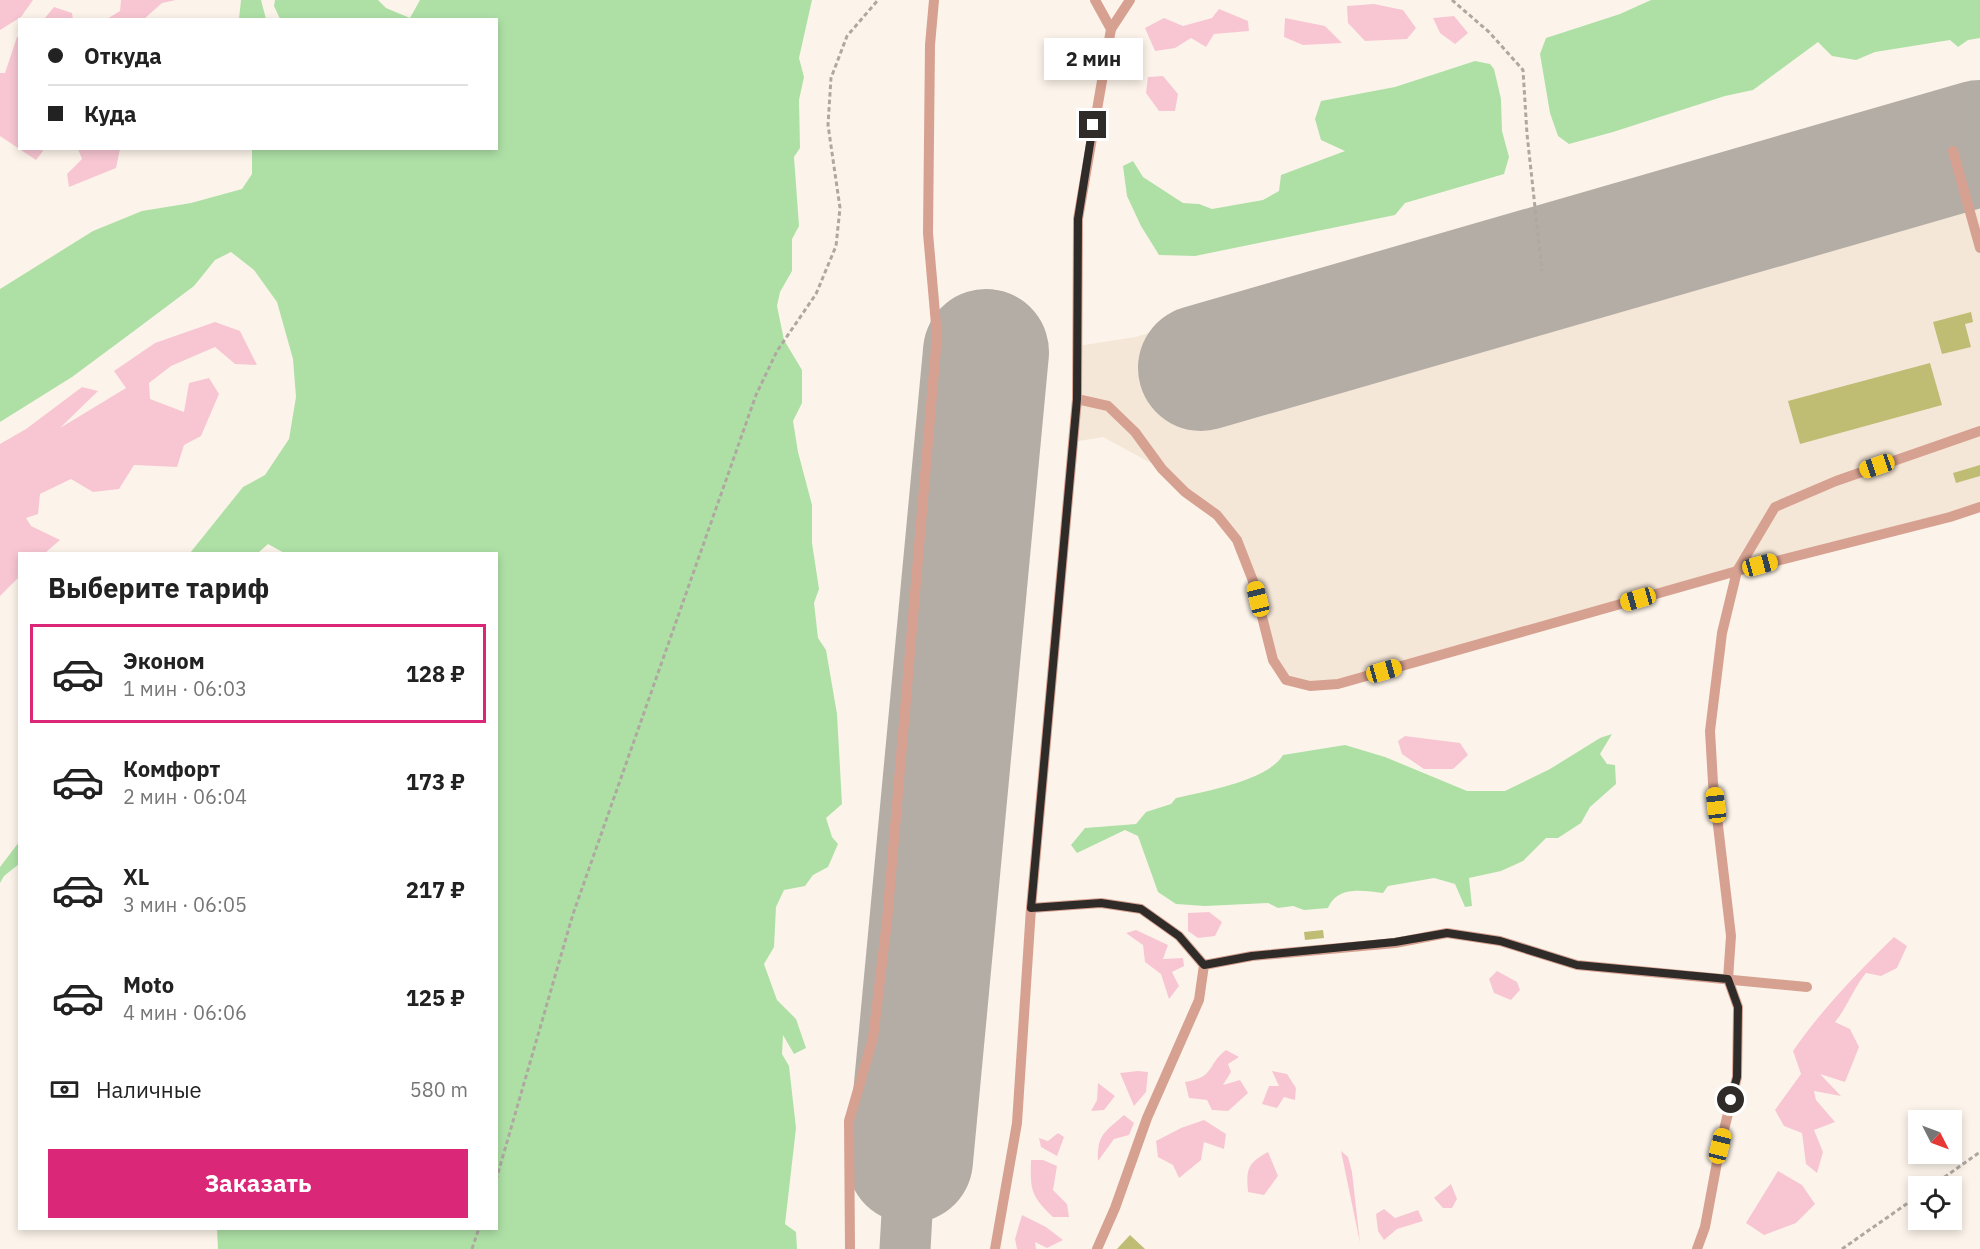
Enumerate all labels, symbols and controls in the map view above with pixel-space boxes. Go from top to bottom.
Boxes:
callout: 2 мин [1044,38,1142,80]
text: Откуда [84,41,162,70]
text: 2 мин [1066,45,1121,72]
text: Куда [84,99,137,128]
route end [1079,111,1106,138]
car [1857,452,1897,480]
car [1740,552,1780,578]
text: Выберите тариф [48,570,269,605]
car [1245,579,1271,619]
car [1618,585,1658,613]
text: Эконом [123,646,205,675]
icon: car [51,647,105,701]
car [1364,657,1404,685]
text: 128 ₽ [406,659,465,688]
text: 1 мин · 06:03 [123,675,247,702]
text: Комфорт [123,754,220,783]
icon: car [51,755,105,809]
text: 173 ₽ [406,767,465,796]
text: 2 мин · 06:04 [123,783,247,810]
car [1705,786,1727,824]
text: XL [123,862,149,891]
icon: car [51,863,105,917]
text: 217 ₽ [406,875,465,904]
text: 3 мин · 06:05 [123,891,247,918]
text: Moto [123,970,174,999]
icon: car [51,971,105,1025]
text: 125 ₽ [406,983,465,1012]
text: 4 мин · 06:06 [123,999,247,1026]
icon: cash [48,1073,81,1106]
text: Наличные [96,1075,202,1104]
text: 580 m [410,1076,468,1103]
route start [1717,1086,1744,1113]
north arrow [1908,1110,1962,1164]
map controls [1908,1110,1962,1230]
car [1707,1126,1733,1166]
button: Заказать [48,1149,468,1218]
button: locate [1908,1176,1962,1230]

